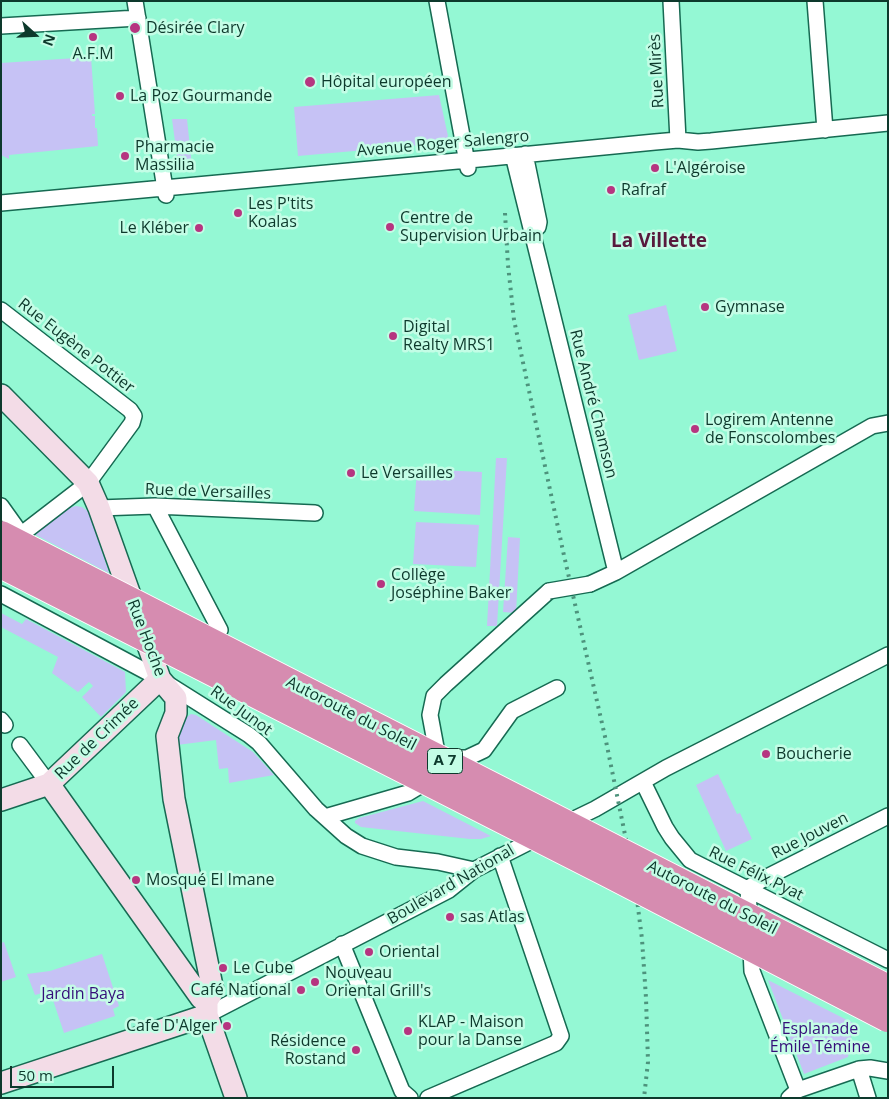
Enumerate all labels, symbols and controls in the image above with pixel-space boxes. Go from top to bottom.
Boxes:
north arrow [10,10,60,60]
place label: Désirée Clary [146,18,244,38]
marker: Désirée Clary [128,21,142,35]
marker: A.F.M [87,31,99,43]
text: N [39,32,60,49]
street label: Rue Mirès [645,33,669,109]
place label: A.F.M [72,44,114,64]
place label: Hôpital européen [321,72,452,92]
marker: Hôpital européen [303,75,317,89]
place label: La Poz Gourmande [130,86,272,106]
marker: La Poz Gourmande [114,90,126,102]
street label: Avenue Roger Salengro [356,127,530,161]
place label: Pharmacie Massilia [135,137,214,175]
marker: Pharmacie Massilia [119,150,131,162]
place label: L'Algéroise [665,158,746,178]
marker: L'Algéroise [649,162,661,174]
place label: Rafraf [621,180,666,200]
marker: Rafraf [605,184,617,196]
place label: Les P'tits Koalas [248,194,313,232]
marker: Les P'tits Koalas [232,207,244,219]
place label: Centre de Supervision Urbain [400,208,542,246]
place label: Le Kléber [119,218,189,238]
marker: Centre de Supervision Urbain [384,221,396,233]
marker: Le Kléber [193,222,205,234]
district label: La Villette [611,231,707,253]
street label: Rue Eugène Pottier [14,295,138,397]
place label: Gymnase [715,297,785,317]
marker: Gymnase [699,301,711,313]
place label: Digital Realty MRS1 [403,317,495,355]
street label: Rue André Chamson [565,328,621,480]
marker: Digital Realty MRS1 [387,330,399,342]
place label: Logirem Antenne de Fonscolombes [705,410,835,448]
marker: Logirem Antenne de Fonscolombes [689,423,701,435]
place label: Le Versailles [361,463,453,483]
marker: Le Versailles [345,467,357,479]
street label: Rue de Versailles [145,480,271,504]
place label: Collège Joséphine Baker [391,565,511,603]
marker: Collège Joséphine Baker [375,578,387,590]
street label: Rue Hoche [123,597,169,679]
street label: Autoroute du Soleil [283,673,419,755]
street label: Rue Junot [206,682,276,740]
street label: Rue de Crimée [51,694,143,784]
place label: Boucherie [776,744,852,764]
road number: A 7 [428,748,462,774]
marker: Boucherie [760,748,772,760]
street label: Rue Jouven [769,809,851,863]
street label: Boulevard National [384,841,518,929]
street label: Rue Félix Pyat [706,843,806,905]
street label: Autoroute du Soleil [644,857,780,939]
place label: Mosqué El Imane [146,870,274,890]
marker: Mosqué El Imane [130,874,142,886]
place label: sas Atlas [460,907,525,927]
marker: sas Atlas [444,911,456,923]
place label: Oriental [379,942,439,962]
marker: Oriental [363,946,375,958]
place label: Le Cube [233,958,293,978]
marker: Le Cube [217,962,229,974]
place label: Nouveau Oriental Grill's [325,963,431,1001]
marker: Nouveau Oriental Grill's [309,976,321,988]
place label: Café National [190,980,291,1000]
park label: Jardin Baya [41,984,125,1004]
marker: Café National [295,984,307,996]
place label: KLAP - Maison pour la Danse [418,1012,524,1050]
place label: Cafe D'Alger [126,1016,217,1036]
park label: Esplanade Émile Témine [770,1019,870,1057]
marker: Cafe D'Alger [221,1020,233,1032]
marker: KLAP - Maison pour la Danse [402,1025,414,1037]
place label: Résidence Rostand [270,1031,346,1069]
marker: Résidence Rostand [350,1044,362,1056]
scale bar [12,1056,116,1088]
text: 50 m [18,1065,53,1085]

